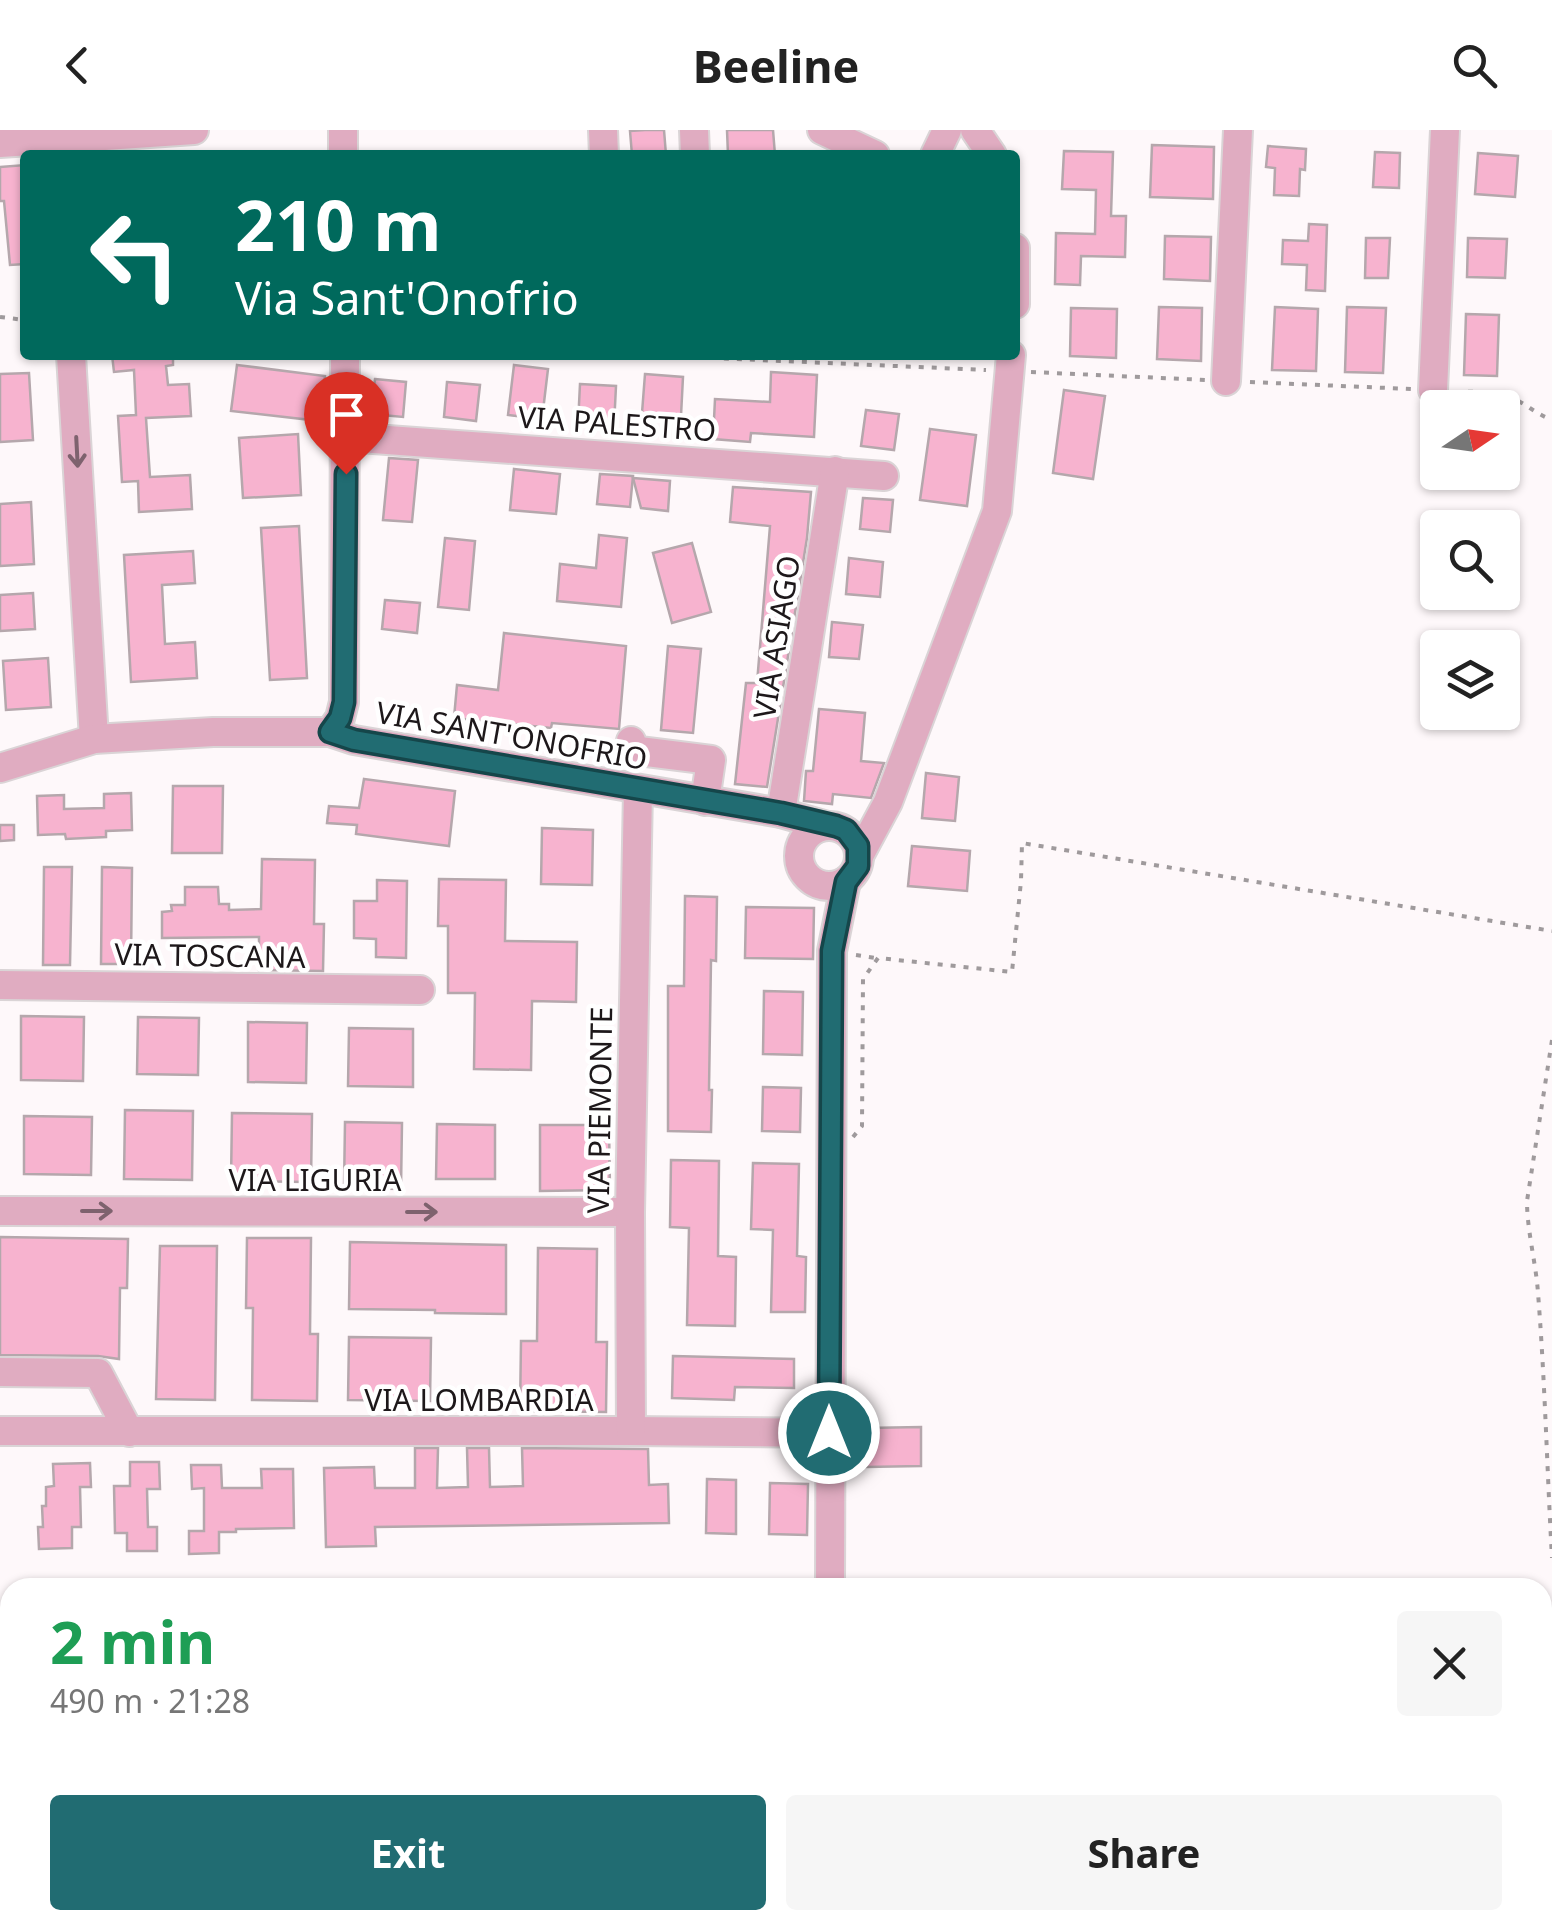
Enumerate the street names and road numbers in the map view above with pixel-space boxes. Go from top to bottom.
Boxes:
street label: VIA PALESTRO [517,396,717,450]
street label: VIA ASIAGO [743,552,809,722]
street label: VIA SANT'ONOFRIO [373,691,651,779]
street label: VIA TOSCANA [114,933,307,977]
street label: VIA PIEMONTE [577,1006,621,1214]
street label: VIA LIGURIA [229,1159,402,1200]
street label: VIA LOMBARDIA [364,1379,595,1420]

